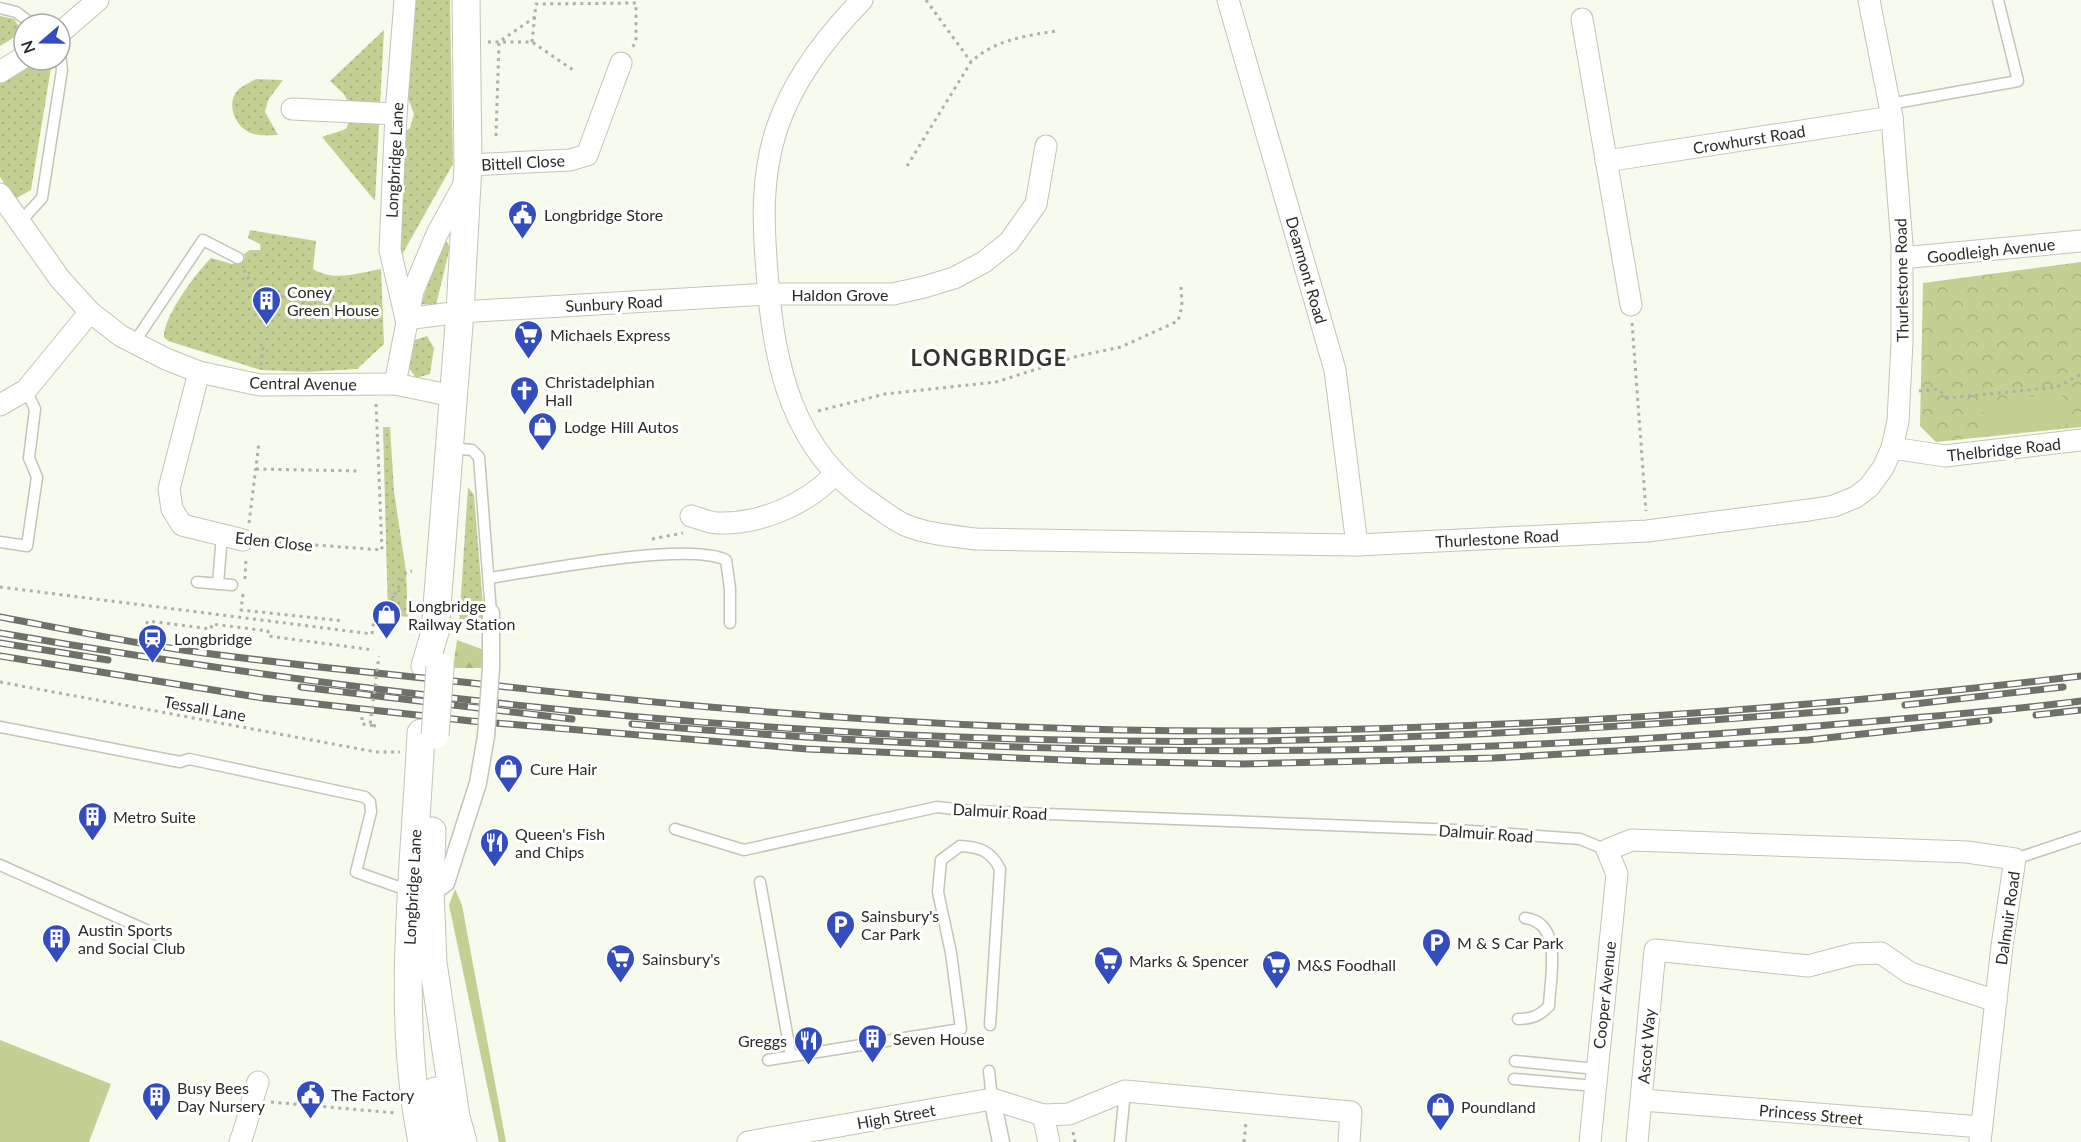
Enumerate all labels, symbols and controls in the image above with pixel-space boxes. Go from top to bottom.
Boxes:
north arrow [12,12,72,72]
text: N [16,38,38,56]
street label: Longbridge Lane [381,102,407,218]
street label: Crowhurst Road [1691,121,1807,157]
street label: Bittell Close [481,150,565,174]
public building icon: Longbridge Store [507,198,539,240]
place label: Longbridge Store [544,205,663,224]
street label: Dearmont Road [1283,214,1331,326]
street label: Thurlestone Road [1890,218,1912,342]
street label: Goodleigh Avenue [1926,234,2056,266]
place label: Coney Green House [287,282,379,319]
building icon: Coney Green House [250,284,282,326]
street label: Haldon Grove [791,285,889,304]
street label: Sunbury Road [565,291,663,315]
supermarket icon: Michaels Express [513,318,545,360]
place label: Michaels Express [550,325,670,344]
district label: LONGBRIDGE [910,344,1068,371]
place label: Christadelphian Hall [545,372,655,409]
street label: Central Avenue [249,373,357,393]
church icon: Christadelphian Hall [508,374,540,416]
shop icon: Lodge Hill Autos [527,410,559,452]
place label: Lodge Hill Autos [564,417,679,436]
street label: Thelbridge Road [1946,434,2062,464]
street label: Thurlestone Road [1435,525,1559,551]
street label: Eden Close [234,527,314,555]
place label: Longbridge Railway Station [408,596,515,633]
shop icon: Longbridge Railway Station [371,598,403,640]
station icon: Longbridge [137,622,169,664]
place label: Longbridge [174,629,252,648]
street label: Tessall Lane [163,691,247,725]
shop icon: Cure Hair [493,752,525,794]
place label: Cure Hair [530,759,597,778]
street label: Dalmuir Road [952,799,1048,823]
building icon: Metro Suite [76,800,108,842]
place label: Metro Suite [113,807,196,826]
street label: Dalmuir Road [1438,820,1534,846]
place label: Queen's Fish and Chips [515,824,605,861]
restaurant icon: Queen's Fish and Chips [478,826,510,868]
street label: Longbridge Lane [399,829,425,945]
street label: Dalmuir Road [1991,870,2023,966]
place label: Sainsbury's Car Park [861,906,939,943]
parking icon: Sainsbury's Car Park [824,908,856,950]
place label: Austin Sports and Social Club [78,920,185,957]
building icon: Austin Sports and Social Club [41,922,73,964]
parking icon: M & S Car Park [1420,926,1452,968]
place label: M & S Car Park [1457,933,1565,952]
street label: Cooper Avenue [1589,940,1619,1050]
supermarket icon: Sainsbury's [605,942,637,984]
supermarket icon: Marks & Spencer [1092,944,1124,986]
supermarket icon: M&S Foodhall [1260,948,1292,990]
place label: Sainsbury's [642,949,720,968]
place label: Marks & Spencer [1129,951,1249,970]
place label: M&S Foodhall [1297,955,1396,974]
street label: Ascot Way [1633,1007,1659,1084]
building icon: Seven House [856,1022,888,1064]
restaurant icon: Greggs [792,1024,824,1066]
place label: Seven House [893,1029,985,1048]
place label: Greggs [738,1031,787,1050]
place label: Busy Bees Day Nursery [177,1078,266,1115]
public building icon: The Factory [294,1078,326,1120]
building icon: Busy Bees Day Nursery [140,1080,172,1122]
place label: The Factory [331,1085,415,1104]
shop icon: Poundland [1424,1090,1456,1132]
place label: Poundland [1461,1097,1536,1116]
street label: High Street [855,1100,937,1132]
street label: Princess Street [1758,1100,1864,1128]

